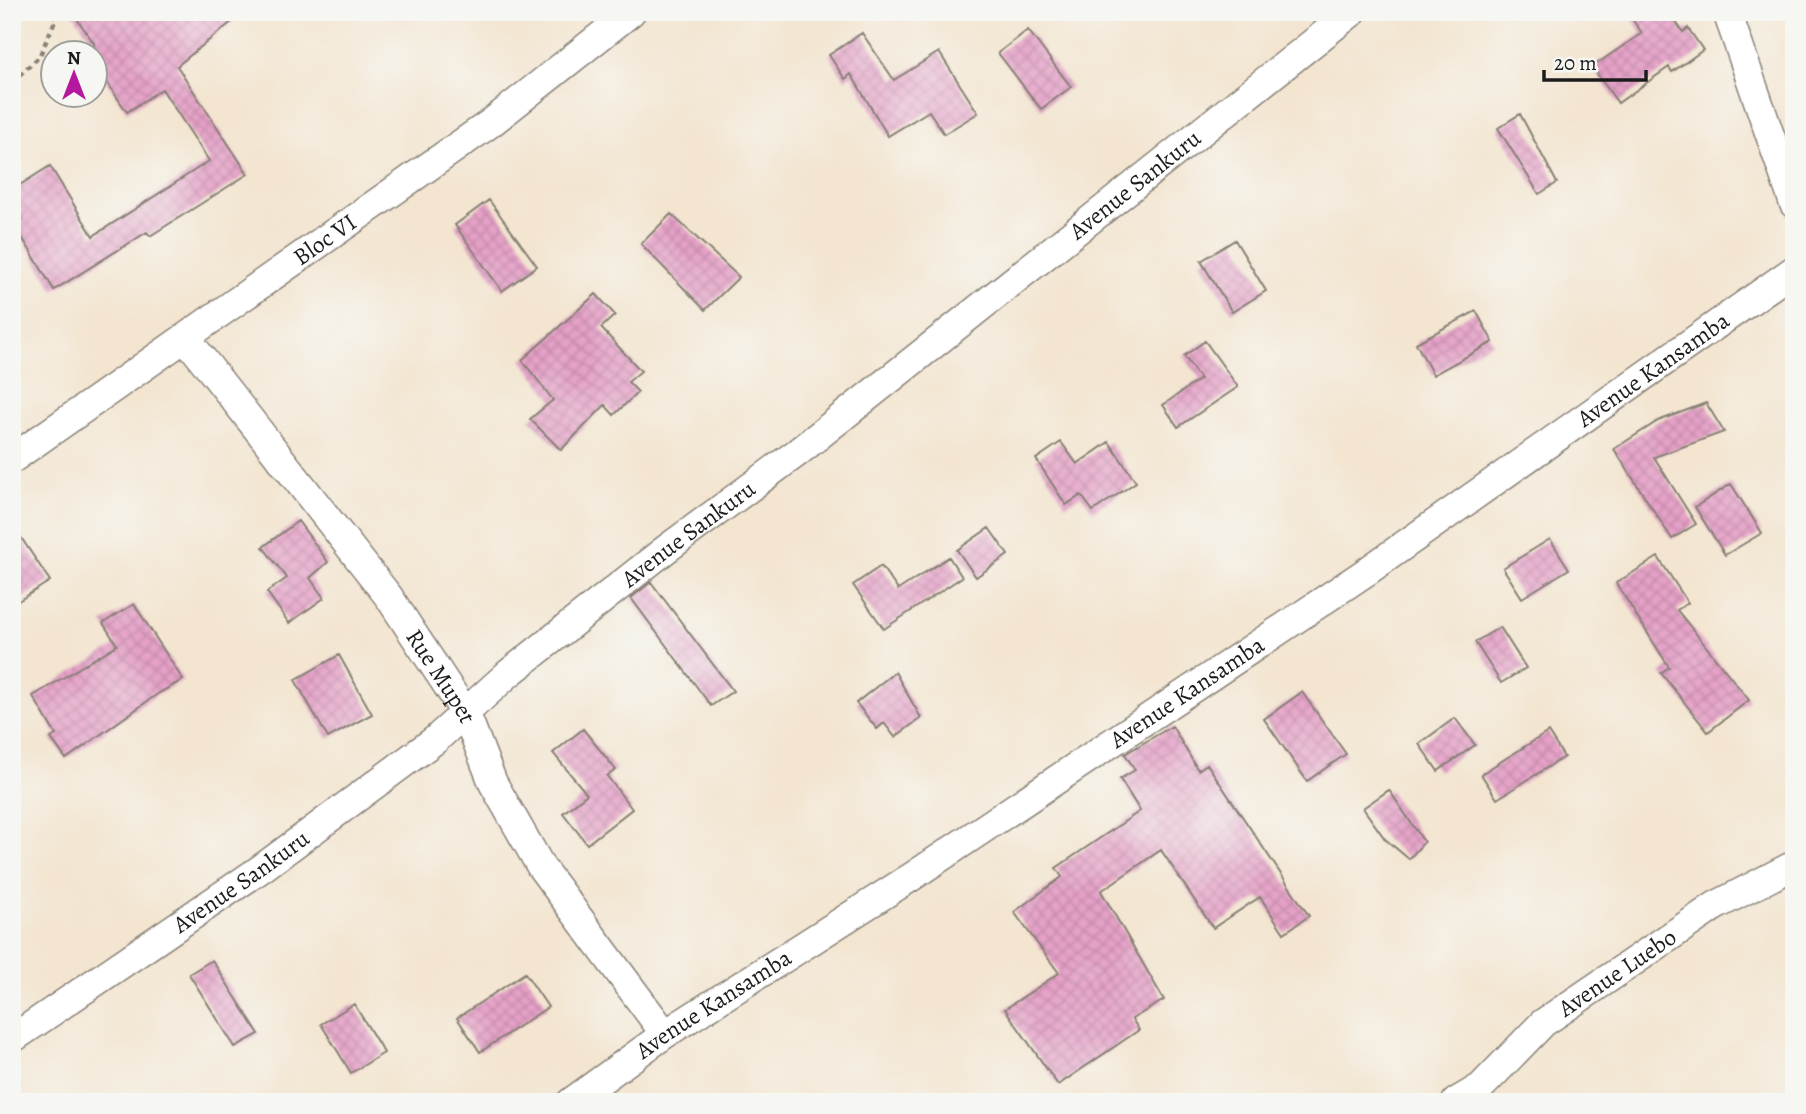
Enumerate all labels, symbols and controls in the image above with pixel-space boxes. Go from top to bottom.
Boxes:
north arrow [38,38,108,108]
scale bar [1544,38,1645,82]
text: N [67,45,81,71]
text: 20 m [1554,49,1597,77]
street label: Avenue Sankuru [1062,122,1208,247]
street label: Bloc VI [287,206,363,273]
street label: Avenue Kansamba [1570,304,1736,435]
street label: Avenue Sankuru [614,473,762,595]
street label: Rue Mupet [398,623,484,728]
street label: Avenue Kansamba [1103,628,1271,756]
street label: Avenue Sankuru [166,822,316,941]
street label: Avenue Luebo [1551,921,1683,1025]
street label: Avenue Kansamba [628,941,798,1067]

